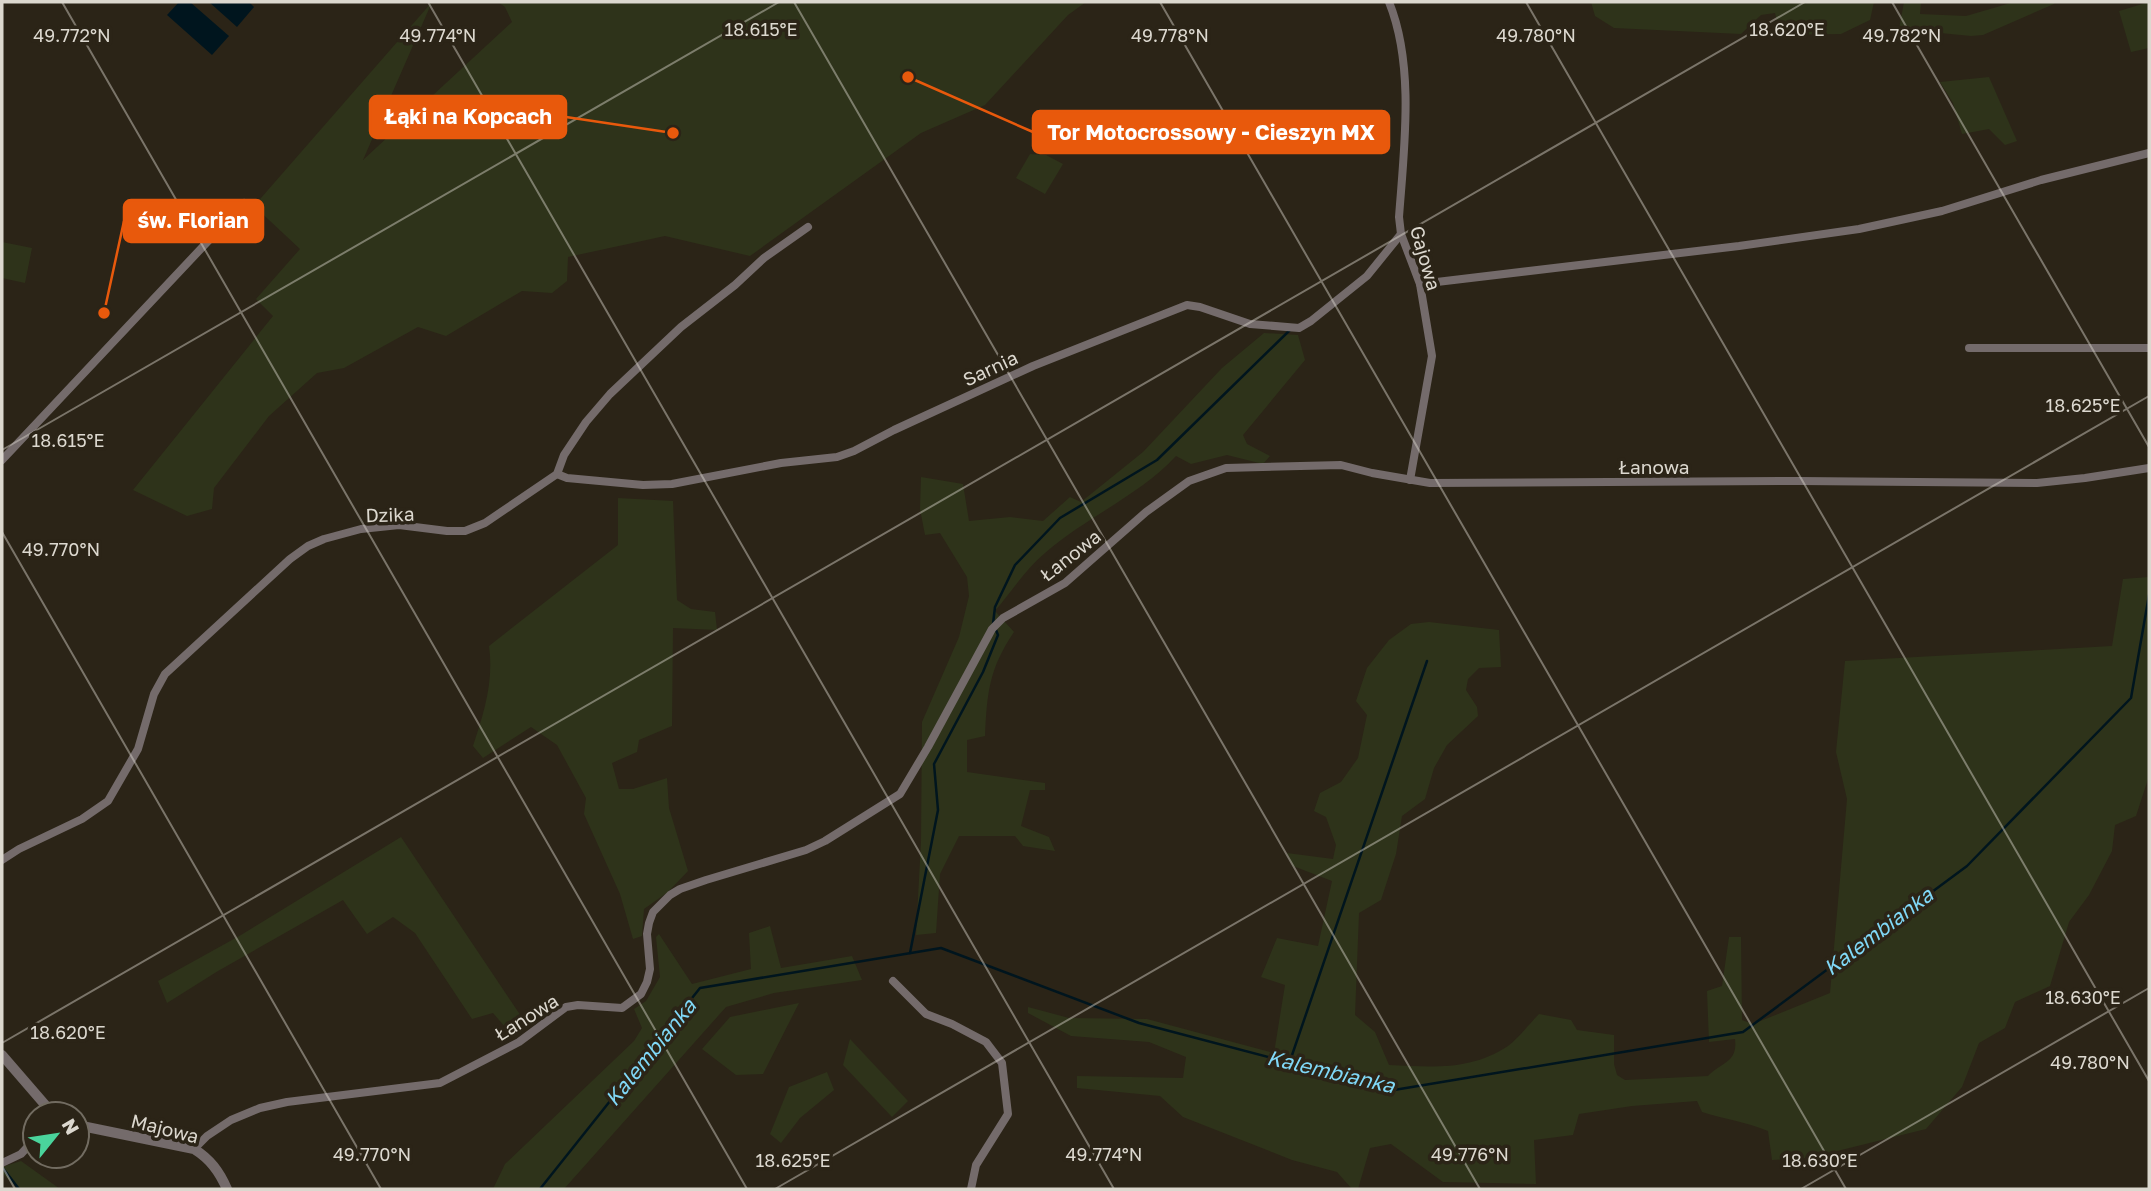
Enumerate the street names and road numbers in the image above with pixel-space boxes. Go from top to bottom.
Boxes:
street label: Gajowa [1406,223,1446,293]
street label: Sarnia [959,345,1021,391]
street label: Łanowa [1619,455,1689,478]
street label: Dzika [365,502,415,526]
street label: Łanowa [1035,524,1105,586]
street label: Łanowa [490,988,562,1046]
street label: Majowa [129,1108,201,1148]

